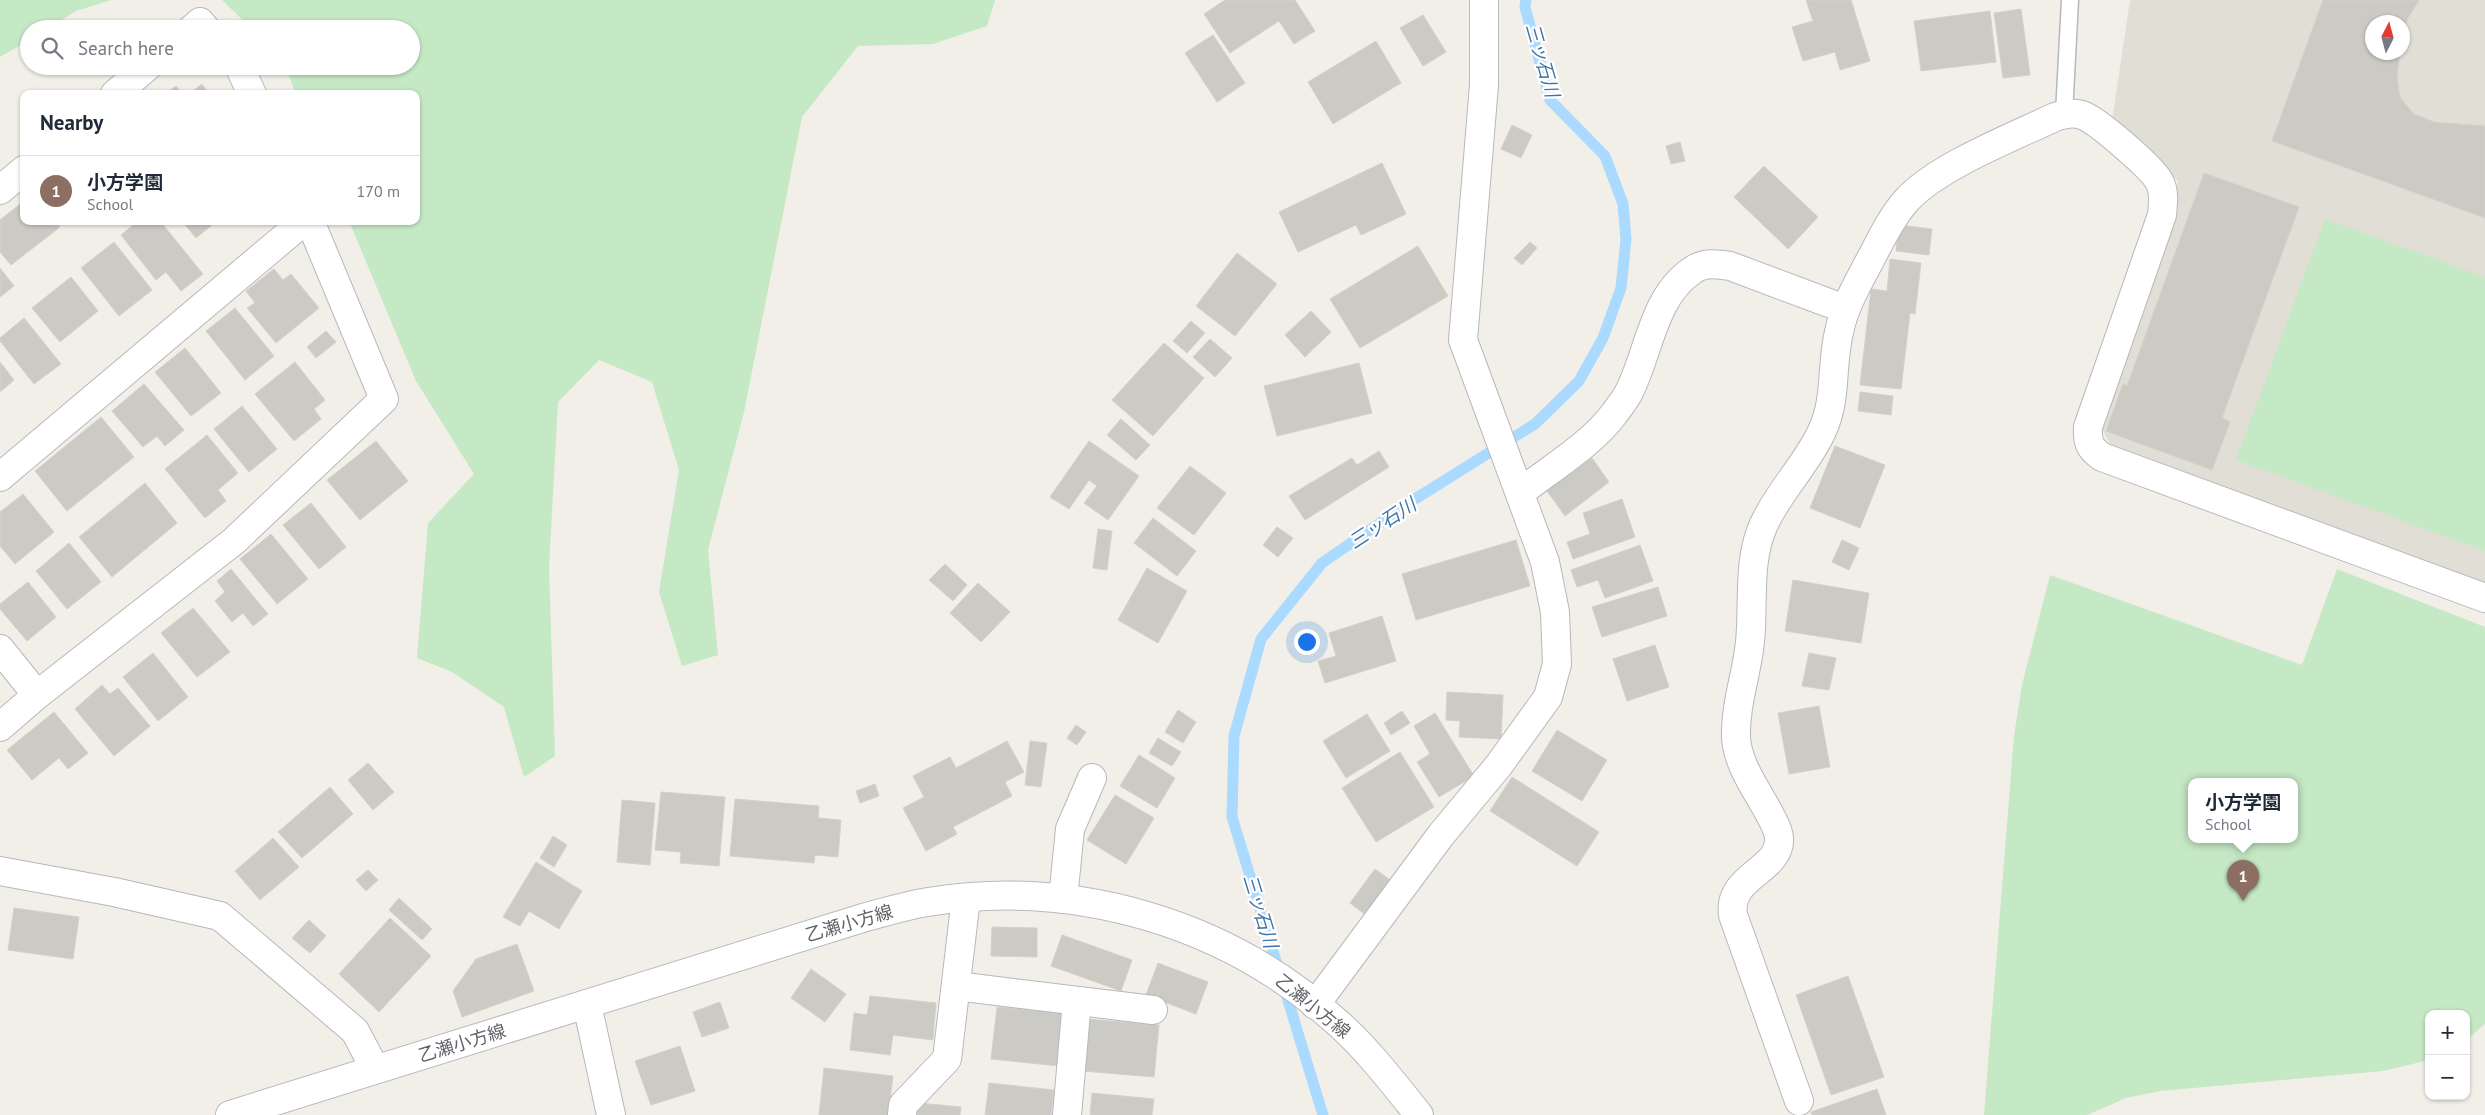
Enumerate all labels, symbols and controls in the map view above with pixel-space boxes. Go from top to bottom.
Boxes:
north arrow [2365,15,2410,60]
search box [20,20,420,75]
water label: 三ッ石川 [1521,20,1566,102]
icon: search [38,34,66,62]
text: Search here [78,36,174,60]
text: Nearby [40,109,103,136]
text: 小方学園 [87,170,163,194]
text: 1 [51,181,61,201]
text: 170 m [357,181,400,201]
text: School [87,194,133,214]
water label: 三ッ石川 [1344,491,1422,554]
your location [1294,629,1320,655]
popup [2188,778,2298,843]
text: 小方学園 [2205,790,2281,814]
text: School [2205,814,2251,834]
pin: 1 [2227,860,2259,901]
water label: 三ッ石川 [1238,871,1284,953]
street label: 乙瀬小方線 [803,900,895,946]
street label: 乙瀬小方線 [1271,969,1355,1043]
map controls [2425,1010,2470,1100]
button: + [2425,1010,2470,1055]
street label: 乙瀬小方線 [416,1019,508,1067]
button: − [2425,1055,2470,1100]

